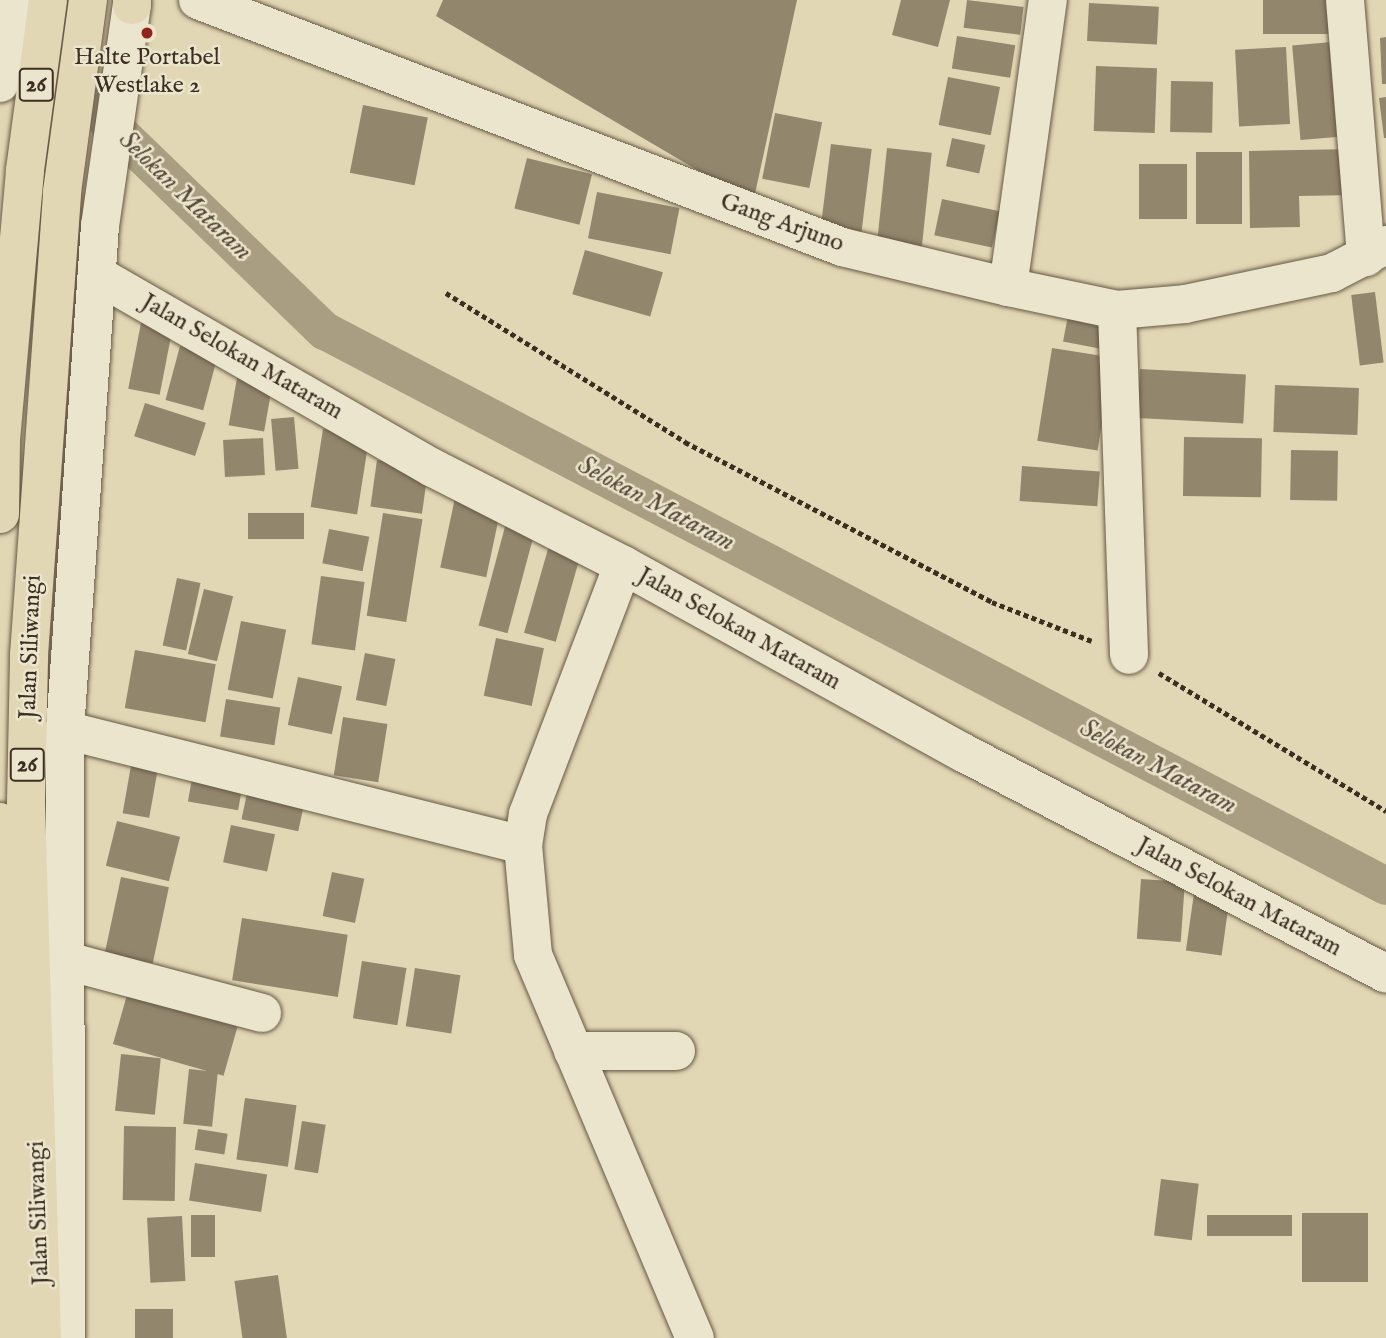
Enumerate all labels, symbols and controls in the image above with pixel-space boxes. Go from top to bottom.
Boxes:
marker: Halte Portabel Westlake 2 [139,25,155,41]
place label: Halte Portabel Westlake 2 [74,44,220,100]
road number: 26 [19,66,54,104]
water label: Selokan Mataram [112,125,258,267]
street label: Gang Arjuno [716,187,848,259]
street label: Jalan Selokan Mataram [136,288,348,426]
water label: Selokan Mataram [572,450,740,558]
street label: Jalan Selokan Mataram [632,561,846,697]
street label: Jalan Siliwangi [14,574,48,720]
water label: Selokan Mataram [1074,713,1242,821]
road number: 26 [10,746,44,785]
street label: Jalan Selokan Mataram [1132,831,1346,963]
street label: Jalan Siliwangi [22,1140,56,1286]

